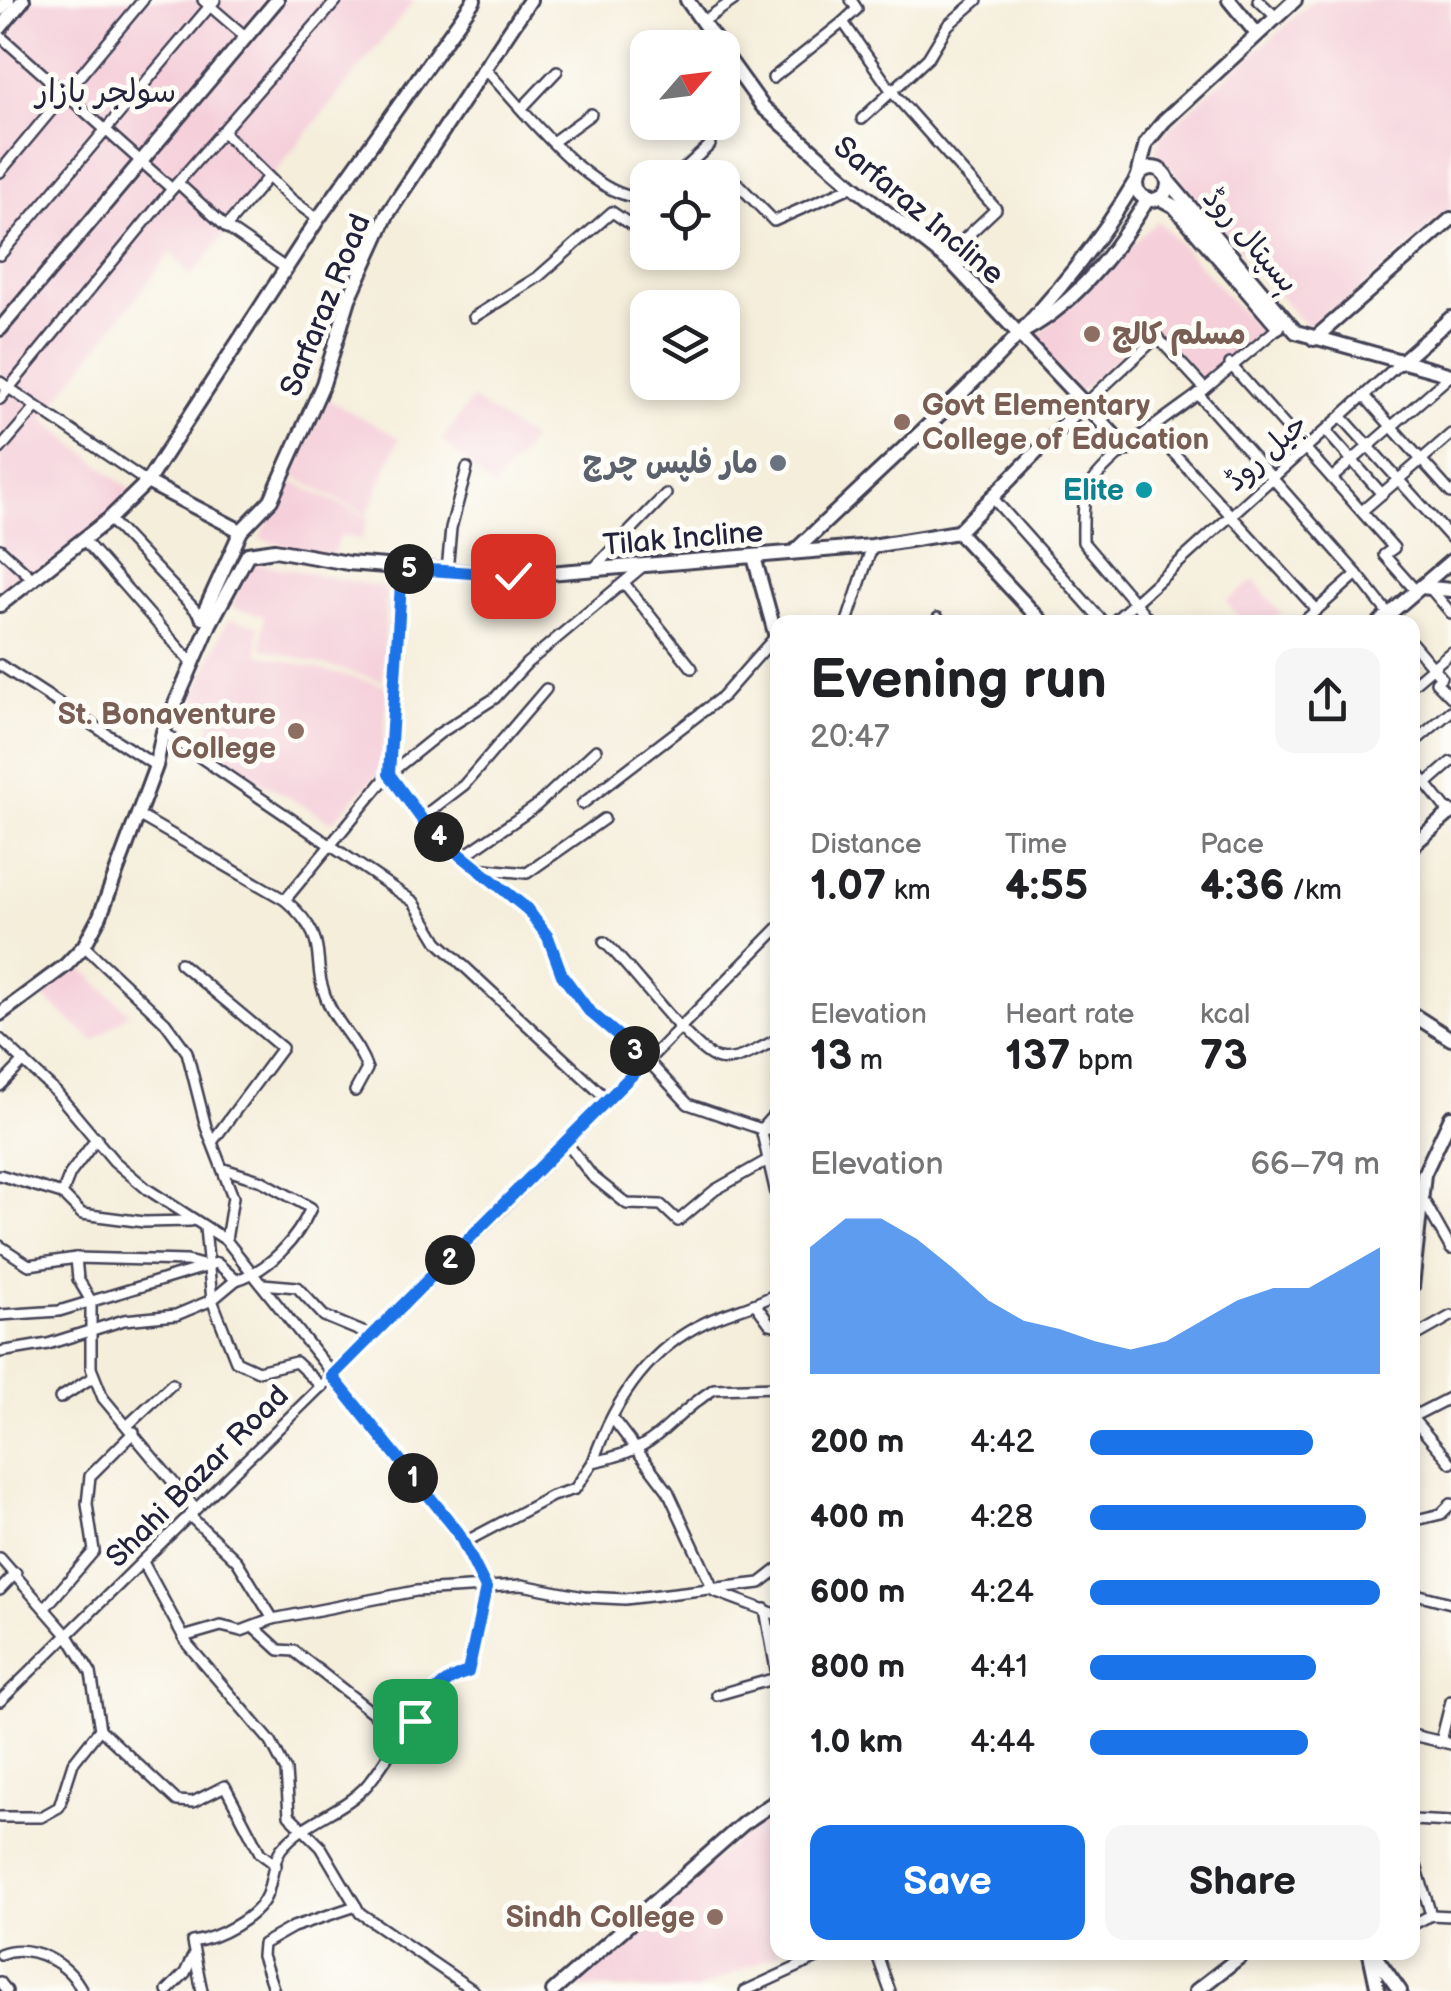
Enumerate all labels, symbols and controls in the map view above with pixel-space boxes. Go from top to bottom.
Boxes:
north arrow [630,30,740,140]
map controls [630,30,740,400]
district label: سولجر بازار [33,73,176,112]
street label: Sarfaraz Incline [826,129,1011,292]
button: locate [630,160,740,270]
street label: ہسپتال روڈ [1193,181,1306,303]
street label: Sarfaraz Road [273,209,379,402]
button: layers [630,290,740,400]
place label: مسلم کالج [1112,317,1246,356]
marker: مسلم کالج [1081,323,1103,345]
place label: Govt Elementary College of Education [922,388,1209,458]
street label: جیل روڈ [1218,406,1316,499]
marker: Govt Elementary College of Education [891,411,913,433]
place label: مار فلپس چرچ [583,446,758,482]
marker: مار فلپس چرچ [767,452,789,474]
place label: Elite [1063,473,1124,509]
marker: Elite [1133,479,1155,501]
street label: Tilak Incline [601,514,765,564]
pin [471,534,556,619]
pin: 5 [384,544,434,594]
icon: check [486,549,541,604]
text: 5 [401,552,417,585]
text: Evening run [810,647,1107,714]
button: share [1275,648,1380,753]
place label: St. Bonaventure College [58,697,276,767]
text: 20:47 [810,718,889,757]
marker: St. Bonaventure College [285,720,307,742]
pin: 4 [414,812,464,862]
text: 4 [431,820,447,853]
text: Distance [810,828,922,861]
text: Time [1005,828,1067,861]
text: Pace [1200,828,1264,861]
text: 1.07 [810,861,886,912]
text: 4:55 [1005,861,1088,912]
text: 4:36 [1200,861,1285,912]
text: km [886,874,931,907]
text: /km [1285,874,1342,907]
text: Elevation [810,998,927,1031]
text: Heart rate [1005,998,1134,1031]
text: kcal [1200,998,1250,1031]
pin: 3 [610,1026,660,1076]
text: 13 [810,1031,852,1082]
text: 137 [1005,1031,1070,1082]
text: 73 [1200,1031,1248,1082]
text: 3 [627,1034,643,1067]
text: m [852,1044,883,1077]
text: bpm [1070,1044,1133,1077]
text: Elevation [810,1145,943,1184]
text: 66–79 m [1250,1145,1380,1184]
pin: 2 [425,1235,475,1285]
text: 2 [442,1243,458,1276]
street label: Shahi Bazar Road [99,1378,296,1575]
text: 200 m [810,1423,904,1462]
text: 4:42 [970,1423,1034,1462]
pin: 1 [388,1453,438,1503]
text: 1 [407,1461,419,1494]
text: 400 m [810,1498,905,1537]
text: 4:28 [970,1498,1034,1537]
text: 600 m [810,1573,905,1612]
text: 4:24 [970,1573,1034,1612]
text: 800 m [810,1648,905,1687]
text: 4:41 [970,1648,1028,1687]
pin [373,1679,458,1764]
icon: arrive [388,1694,443,1749]
text: 1.0 km [810,1723,903,1762]
text: 4:44 [970,1723,1035,1762]
button: Save [810,1825,1085,1940]
button: Share [1105,1825,1380,1940]
place label: Sindh College [506,1900,695,1936]
marker: Sindh College [704,1906,726,1928]

